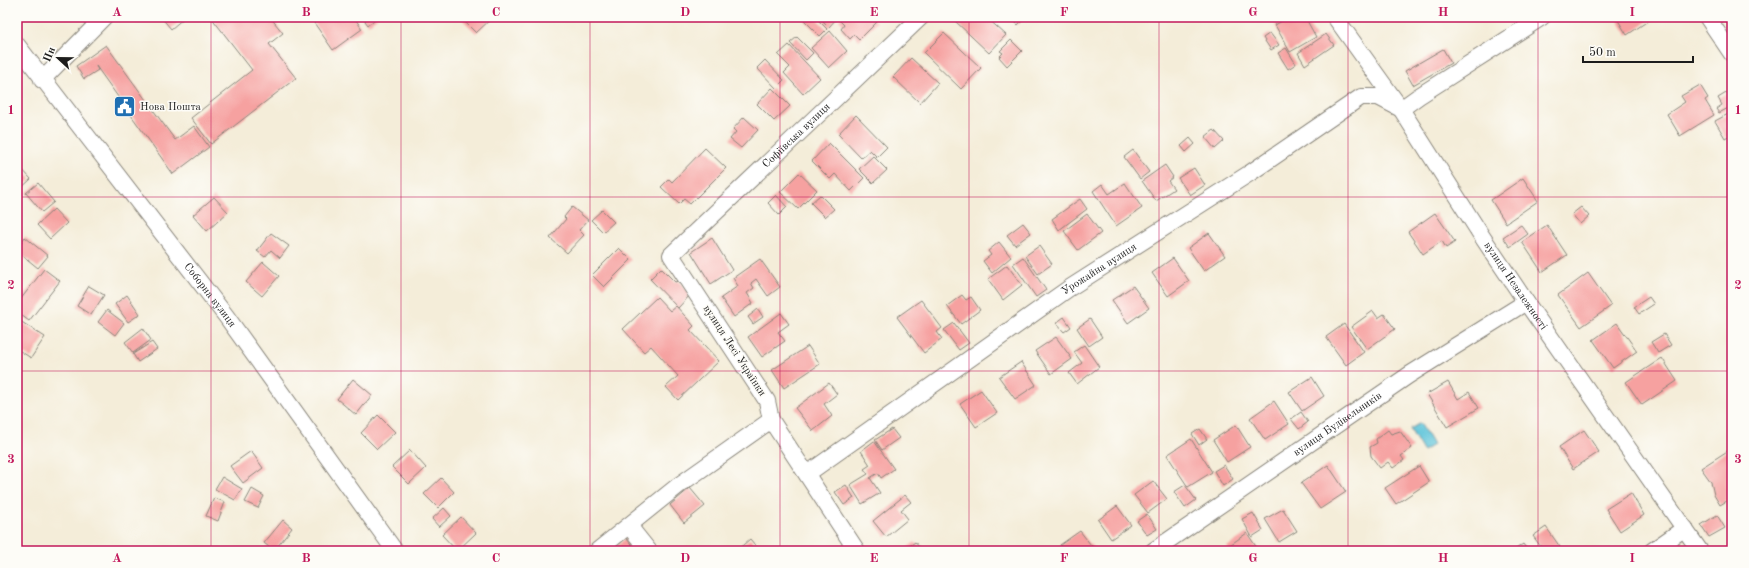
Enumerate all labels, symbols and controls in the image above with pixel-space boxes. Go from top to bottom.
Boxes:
text: A [112,6,122,19]
text: B [301,6,311,19]
text: C [492,6,500,19]
text: D [680,6,690,19]
text: E [870,6,879,19]
text: F [1060,6,1069,19]
text: G [1248,6,1258,19]
text: H [1438,6,1449,19]
text: I [1629,6,1635,19]
north arrow [38,38,78,78]
scale bar [1583,38,1693,64]
text: Пн [42,46,58,64]
text: 50 m [1589,46,1616,59]
public building icon: Нова Пошта [112,94,138,120]
street label: Софіївська вулиця [760,101,833,170]
place label: Нова Пошта [140,102,202,113]
text: 1 [7,104,15,117]
text: 1 [1734,104,1742,117]
street label: вулиця Незалежності [1482,240,1549,332]
street label: Урожайна вулиця [1060,241,1139,297]
street label: Соборна вулиця [182,261,238,330]
text: 2 [7,279,15,292]
text: 2 [1734,279,1742,292]
street label: вулиця Лесі Українки [701,304,768,399]
street label: вулиця Будівельників [1291,390,1384,458]
text: 3 [7,453,15,466]
text: 3 [1734,453,1742,466]
text: A [112,552,122,565]
text: B [301,552,311,565]
text: C [492,552,500,565]
text: D [680,552,690,565]
text: E [870,552,879,565]
text: F [1060,552,1069,565]
text: G [1248,552,1258,565]
text: H [1438,552,1449,565]
text: I [1629,552,1635,565]

